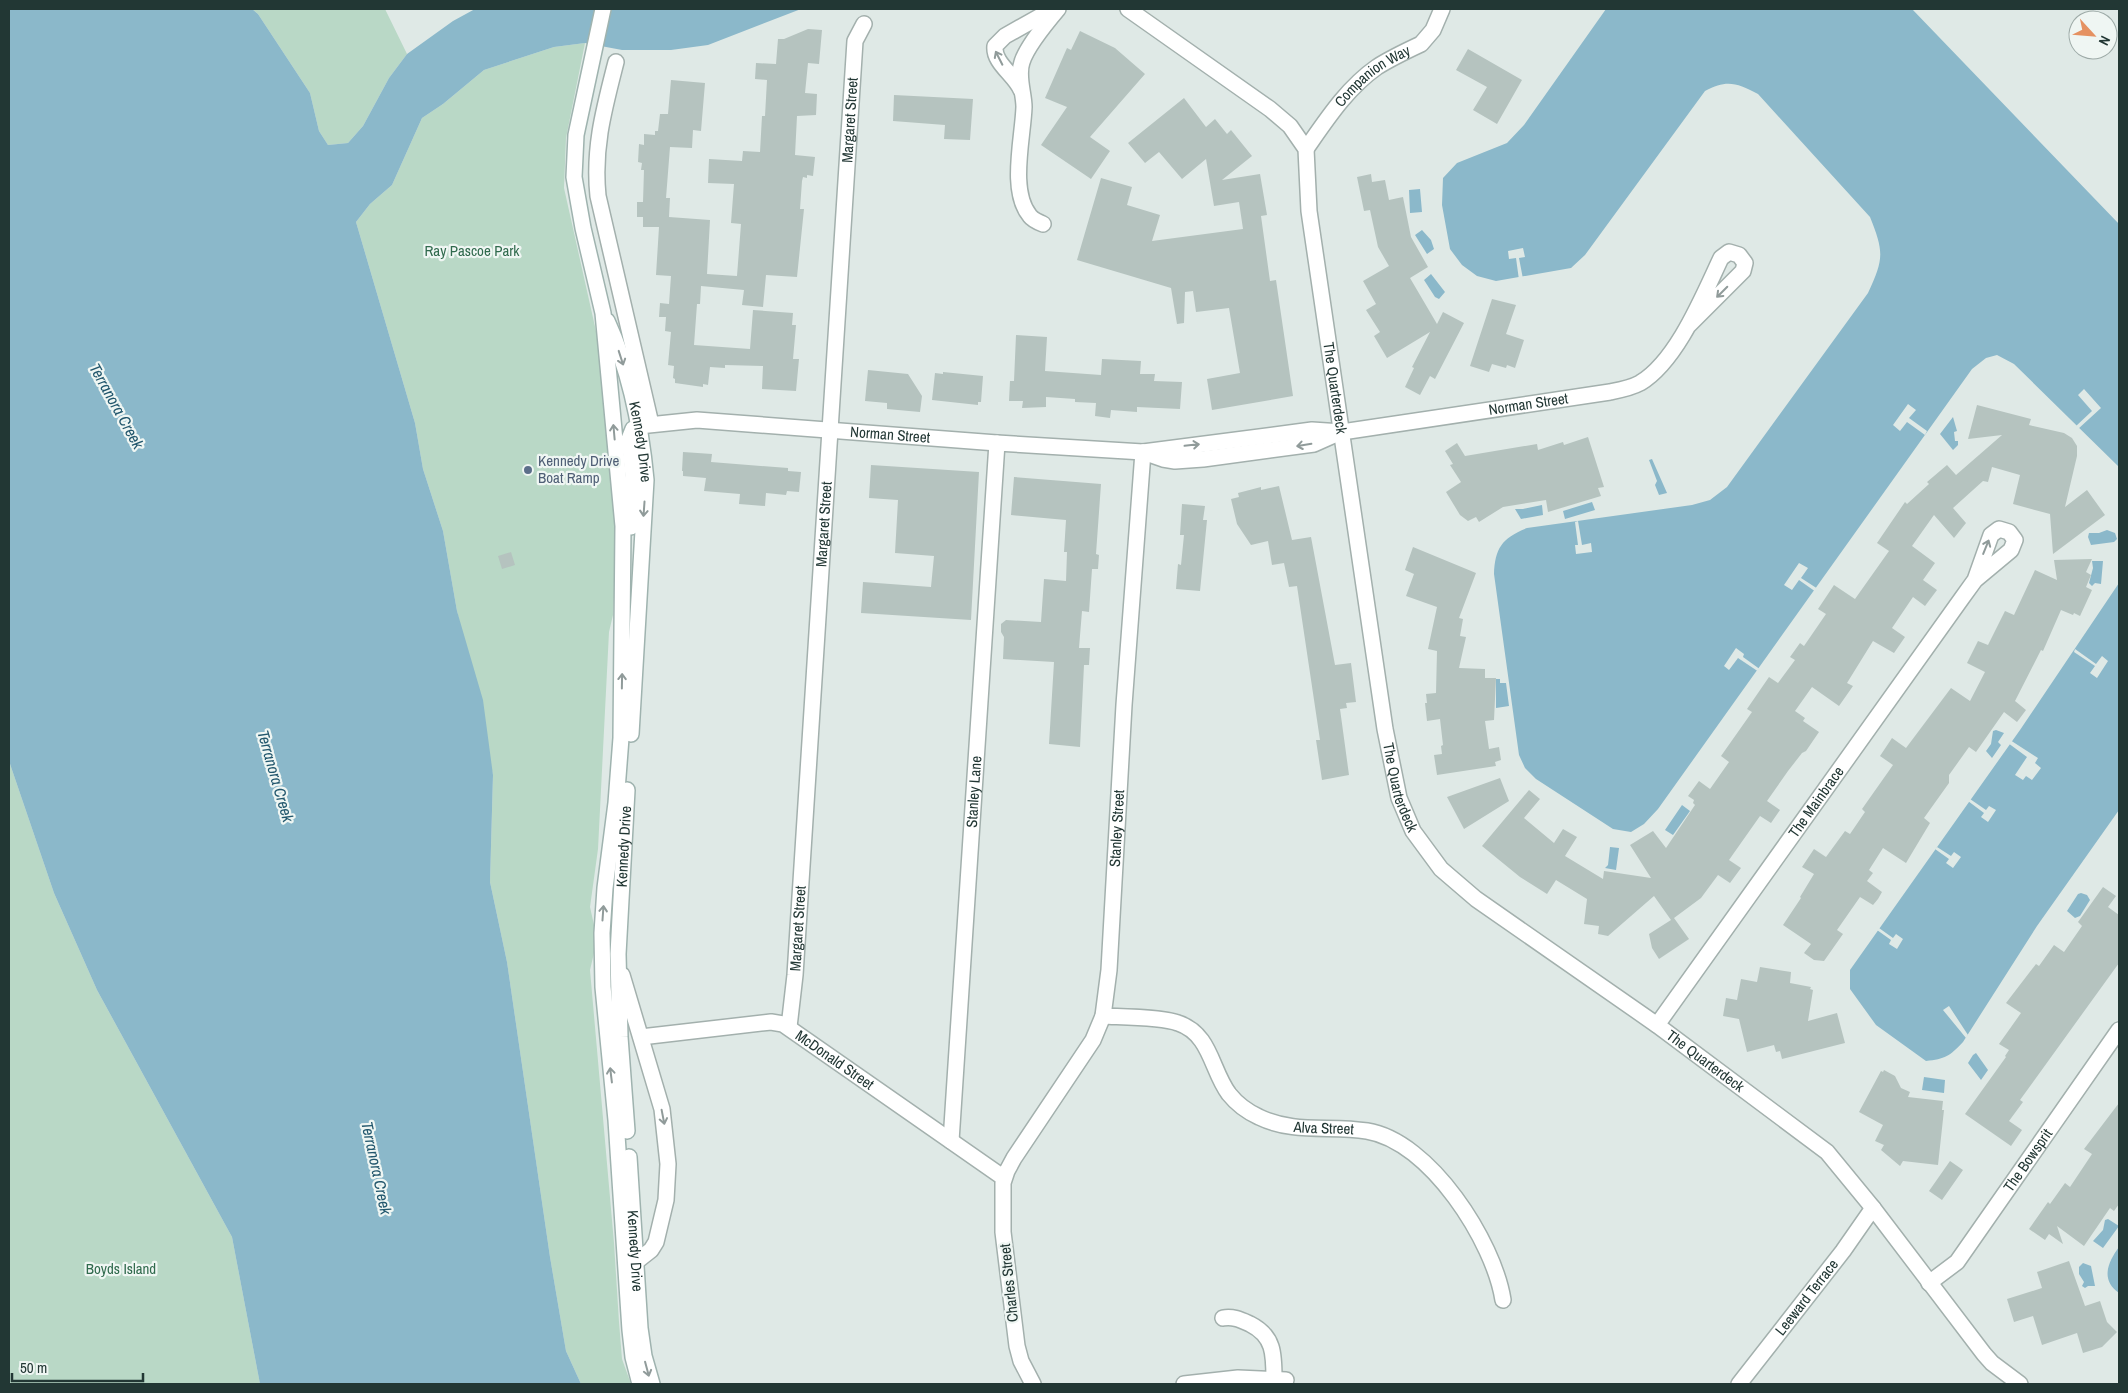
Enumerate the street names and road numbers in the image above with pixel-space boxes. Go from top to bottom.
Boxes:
street label: Companion Way [1329,39,1414,111]
street label: Margaret Street [836,76,863,163]
street label: The Quarterdeck [1318,341,1353,436]
street label: Norman Street [1487,387,1570,420]
street label: Kennedy Drive [624,399,657,483]
street label: Norman Street [849,421,931,448]
street label: Margaret Street [810,480,837,568]
street label: The Quarterdeck [1378,741,1424,836]
street label: Stanley Lane [961,755,986,828]
street label: The Mainbrace [1783,762,1849,842]
street label: Stanley Street [1104,789,1129,868]
street label: Kennedy Drive [611,805,636,888]
street label: Margaret Street [784,884,811,972]
street label: McDonald Street [791,1025,879,1095]
street label: The Quarterdeck [1662,1025,1750,1097]
street label: Alva Street [1292,1116,1355,1139]
street label: The Bowsprit [1998,1124,2057,1196]
street label: Kennedy Drive [622,1209,649,1292]
street label: Charles Street [994,1242,1023,1323]
street label: Leeward Terrace [1770,1254,1843,1340]

